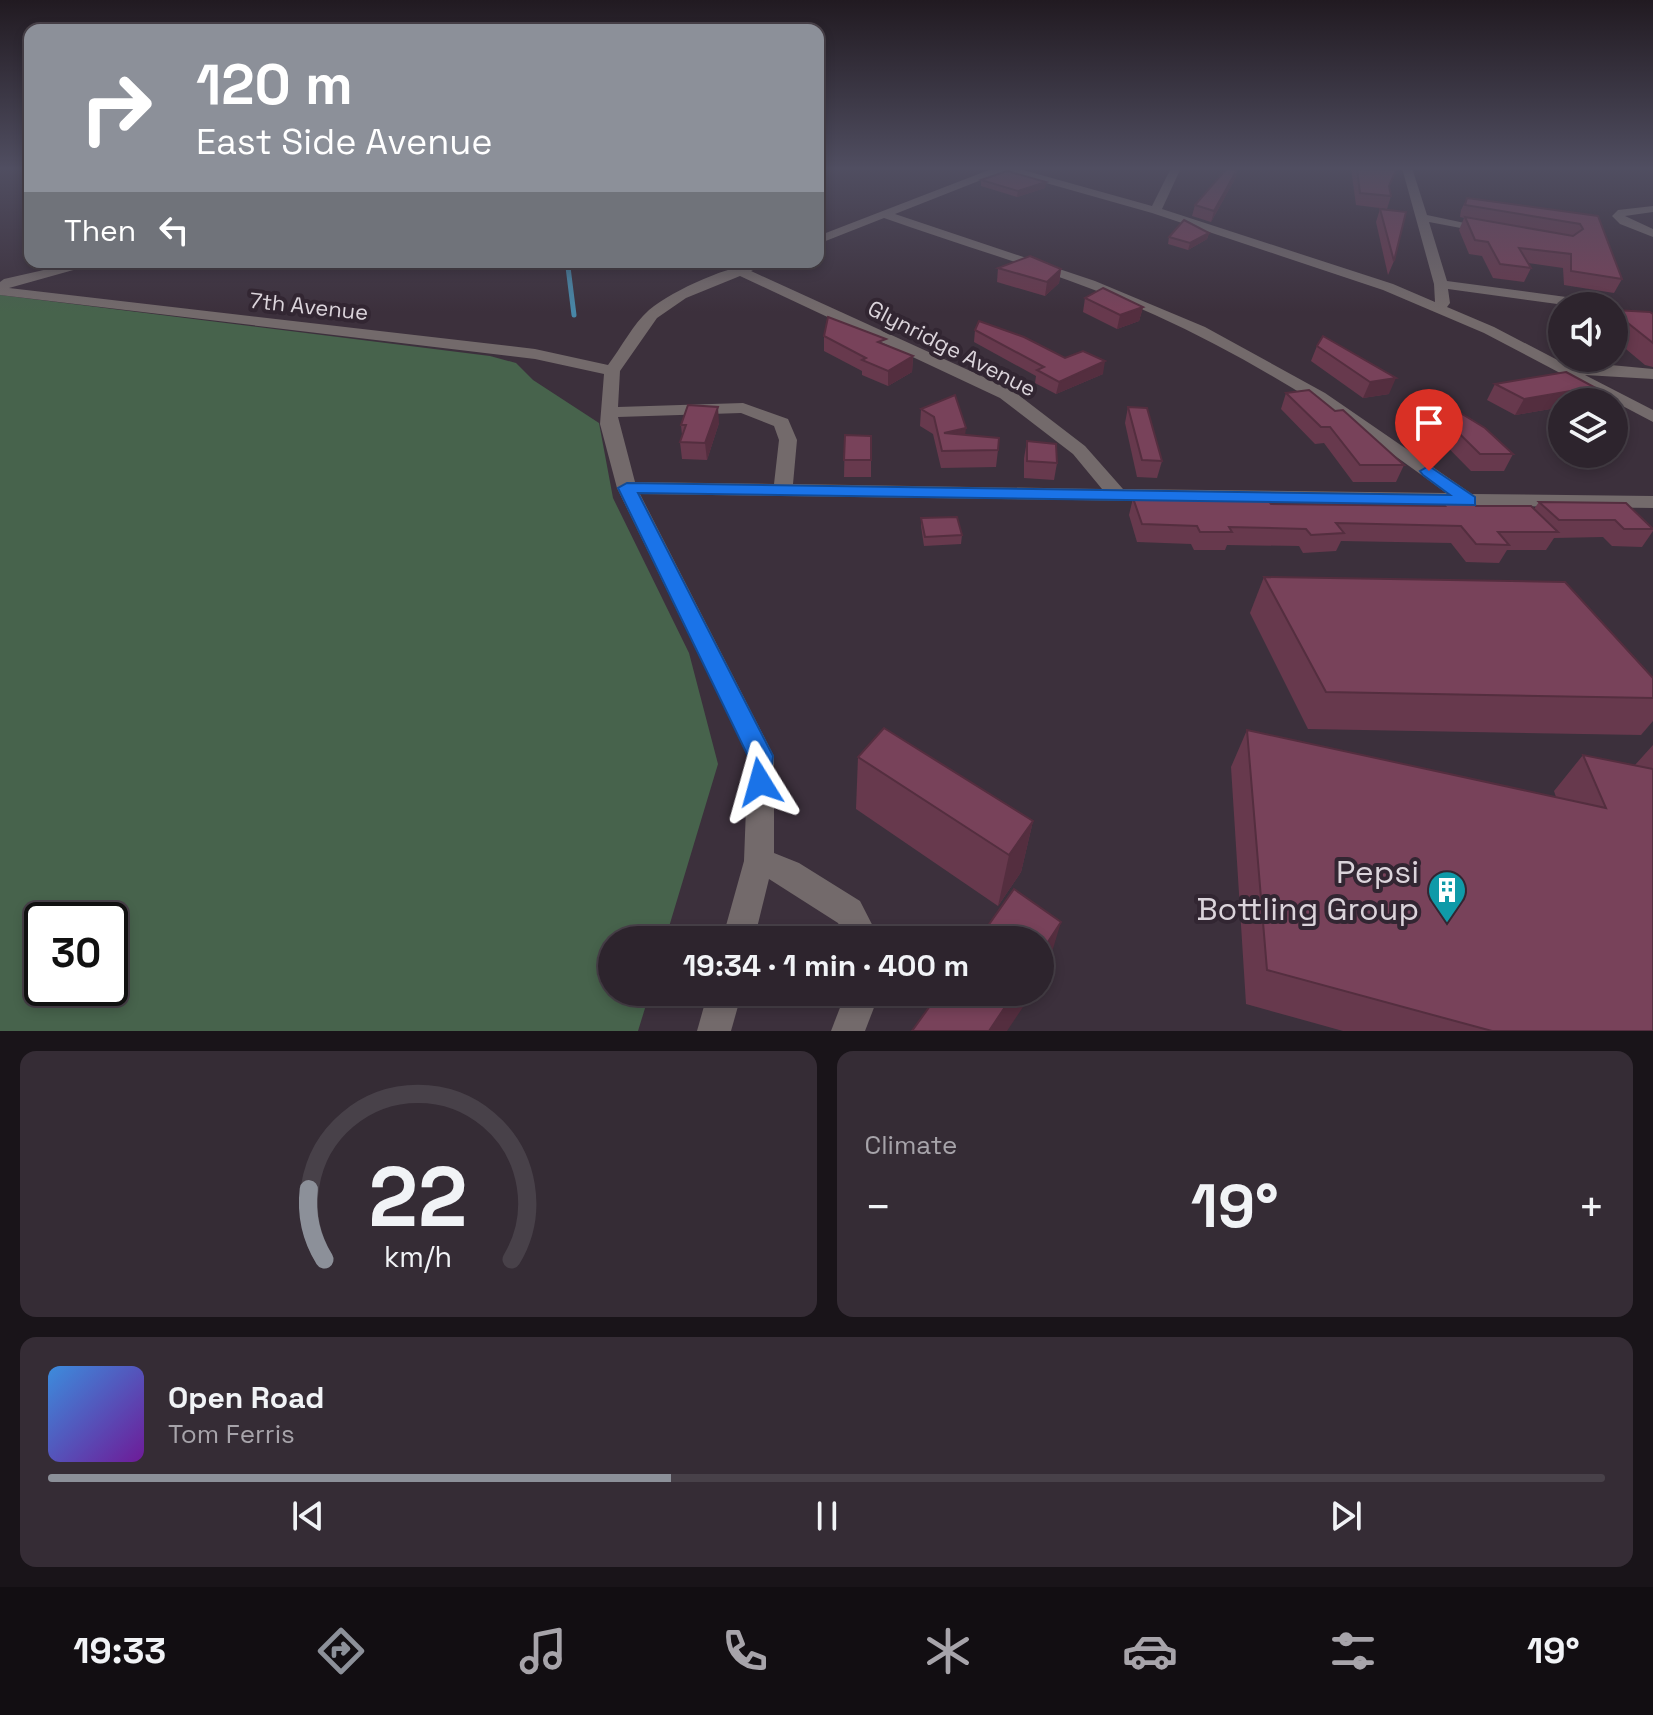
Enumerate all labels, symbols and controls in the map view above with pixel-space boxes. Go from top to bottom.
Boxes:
text: 120 m [196,49,353,120]
icon: right [64,56,168,160]
text: East Side Avenue [196,119,492,165]
icon: left [152,208,196,252]
text: Then [64,211,136,250]
street label: 7th Avenue [248,286,370,326]
map controls [1548,292,1628,468]
button: sound [1548,292,1628,372]
street label: Glynridge Avenue [863,294,1041,402]
button: layers [1548,388,1628,468]
pin [1395,389,1463,471]
icon: arrive [1407,401,1451,445]
position arrow [718,740,802,824]
place label: Pepsi Bottling Group [1196,852,1419,929]
building icon: Pepsi Bottling Group [1426,869,1468,924]
speed limit sign: 30 [24,902,128,1006]
text: 19:34 · 1 min · 400 m [683,946,969,985]
text: Climate [865,1128,957,1162]
text: 22 [369,1144,468,1250]
text: 19° [1191,1168,1279,1245]
text: − [865,1179,892,1235]
text: + [1578,1179,1605,1235]
text: km/h [384,1239,452,1275]
text: Open Road [168,1378,324,1417]
text: Tom Ferris [168,1417,295,1451]
icon: previous [286,1494,330,1538]
icon: pause [805,1494,849,1538]
icon: next [1324,1494,1368,1538]
icon: directions [313,1623,369,1679]
icon: music [515,1623,571,1679]
icon: phone [717,1623,773,1679]
icon: climate [920,1623,976,1679]
icon: car [1122,1623,1178,1679]
icon: filters [1325,1623,1381,1679]
text: 19:33 [73,1628,166,1674]
text: 19° [1527,1628,1580,1674]

